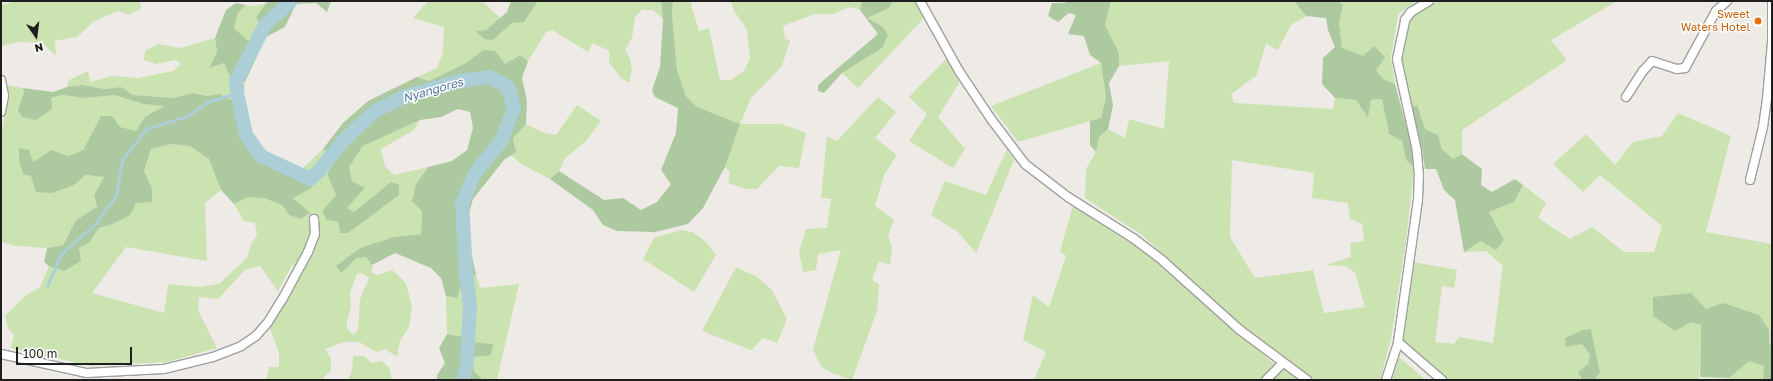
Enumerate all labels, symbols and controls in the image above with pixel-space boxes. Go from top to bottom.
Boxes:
place label: Sweet Waters Hotel [1681,8,1750,34]
north arrow [16,16,56,56]
marker: Sweet Waters Hotel [1753,16,1763,26]
text: N [33,41,45,55]
water label: Nyangores [401,75,465,105]
scale bar [18,339,134,365]
text: 100 m [23,346,57,361]

